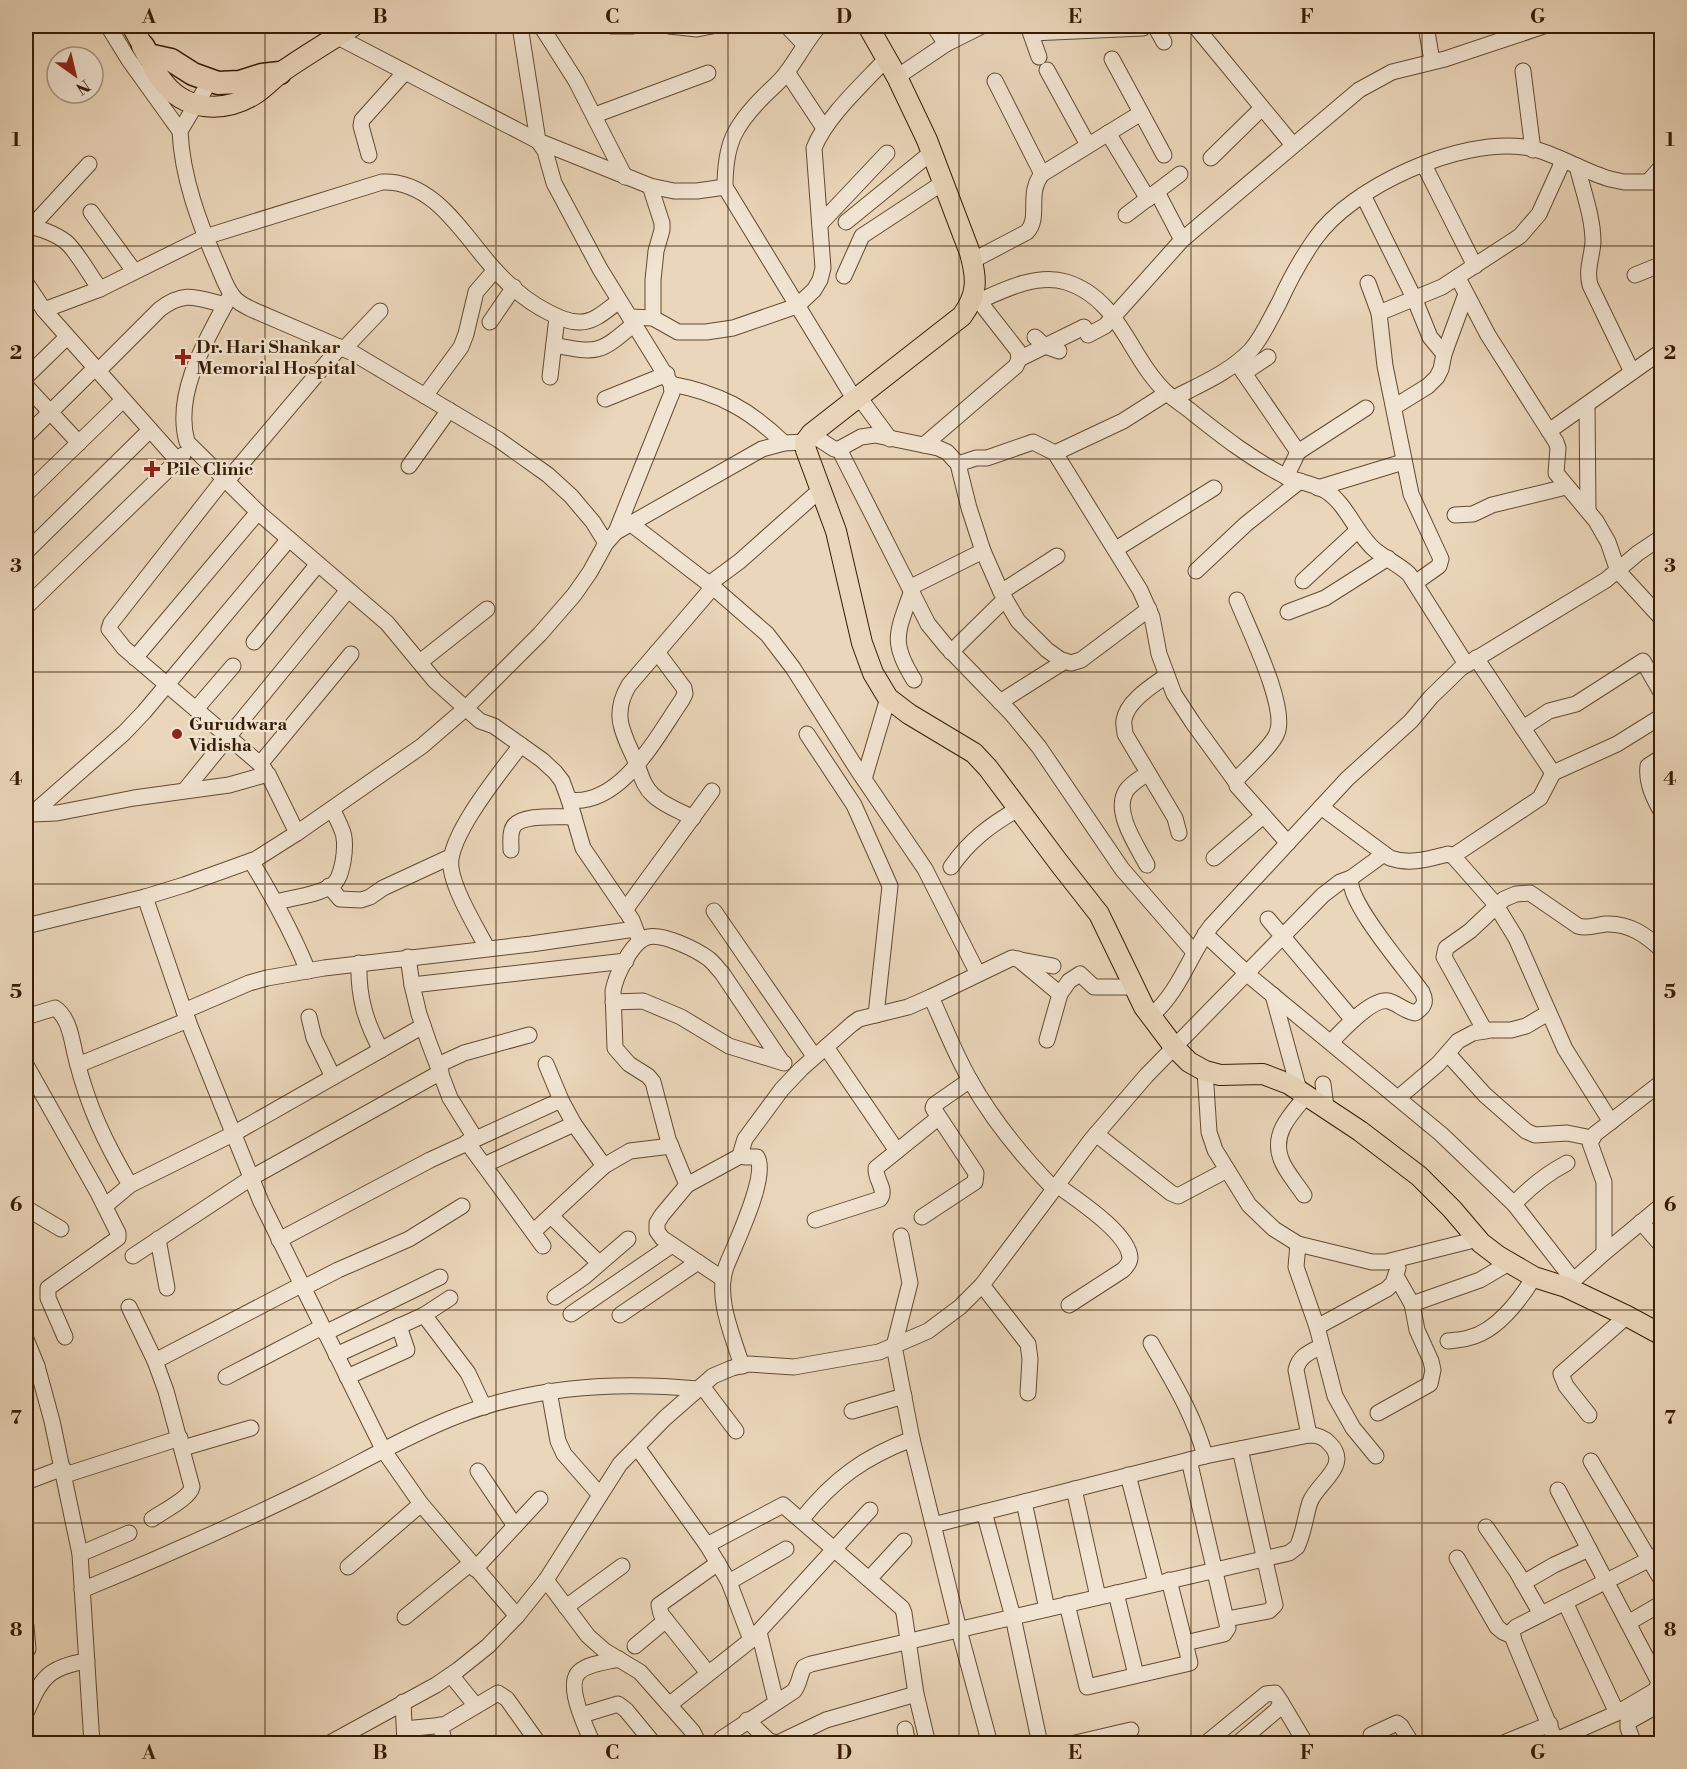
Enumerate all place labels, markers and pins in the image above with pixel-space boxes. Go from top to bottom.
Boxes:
place label: Dr. Hari Shankar Memorial Hospital [196,336,356,380]
marker: Dr. Hari Shankar Memorial Hospital [174,348,192,366]
place label: Pile Clinic [166,458,253,481]
marker: Pile Clinic [143,460,161,478]
place label: Gurudwara Vidisha [188,713,287,757]
marker: Gurudwara Vidisha [170,727,184,741]

